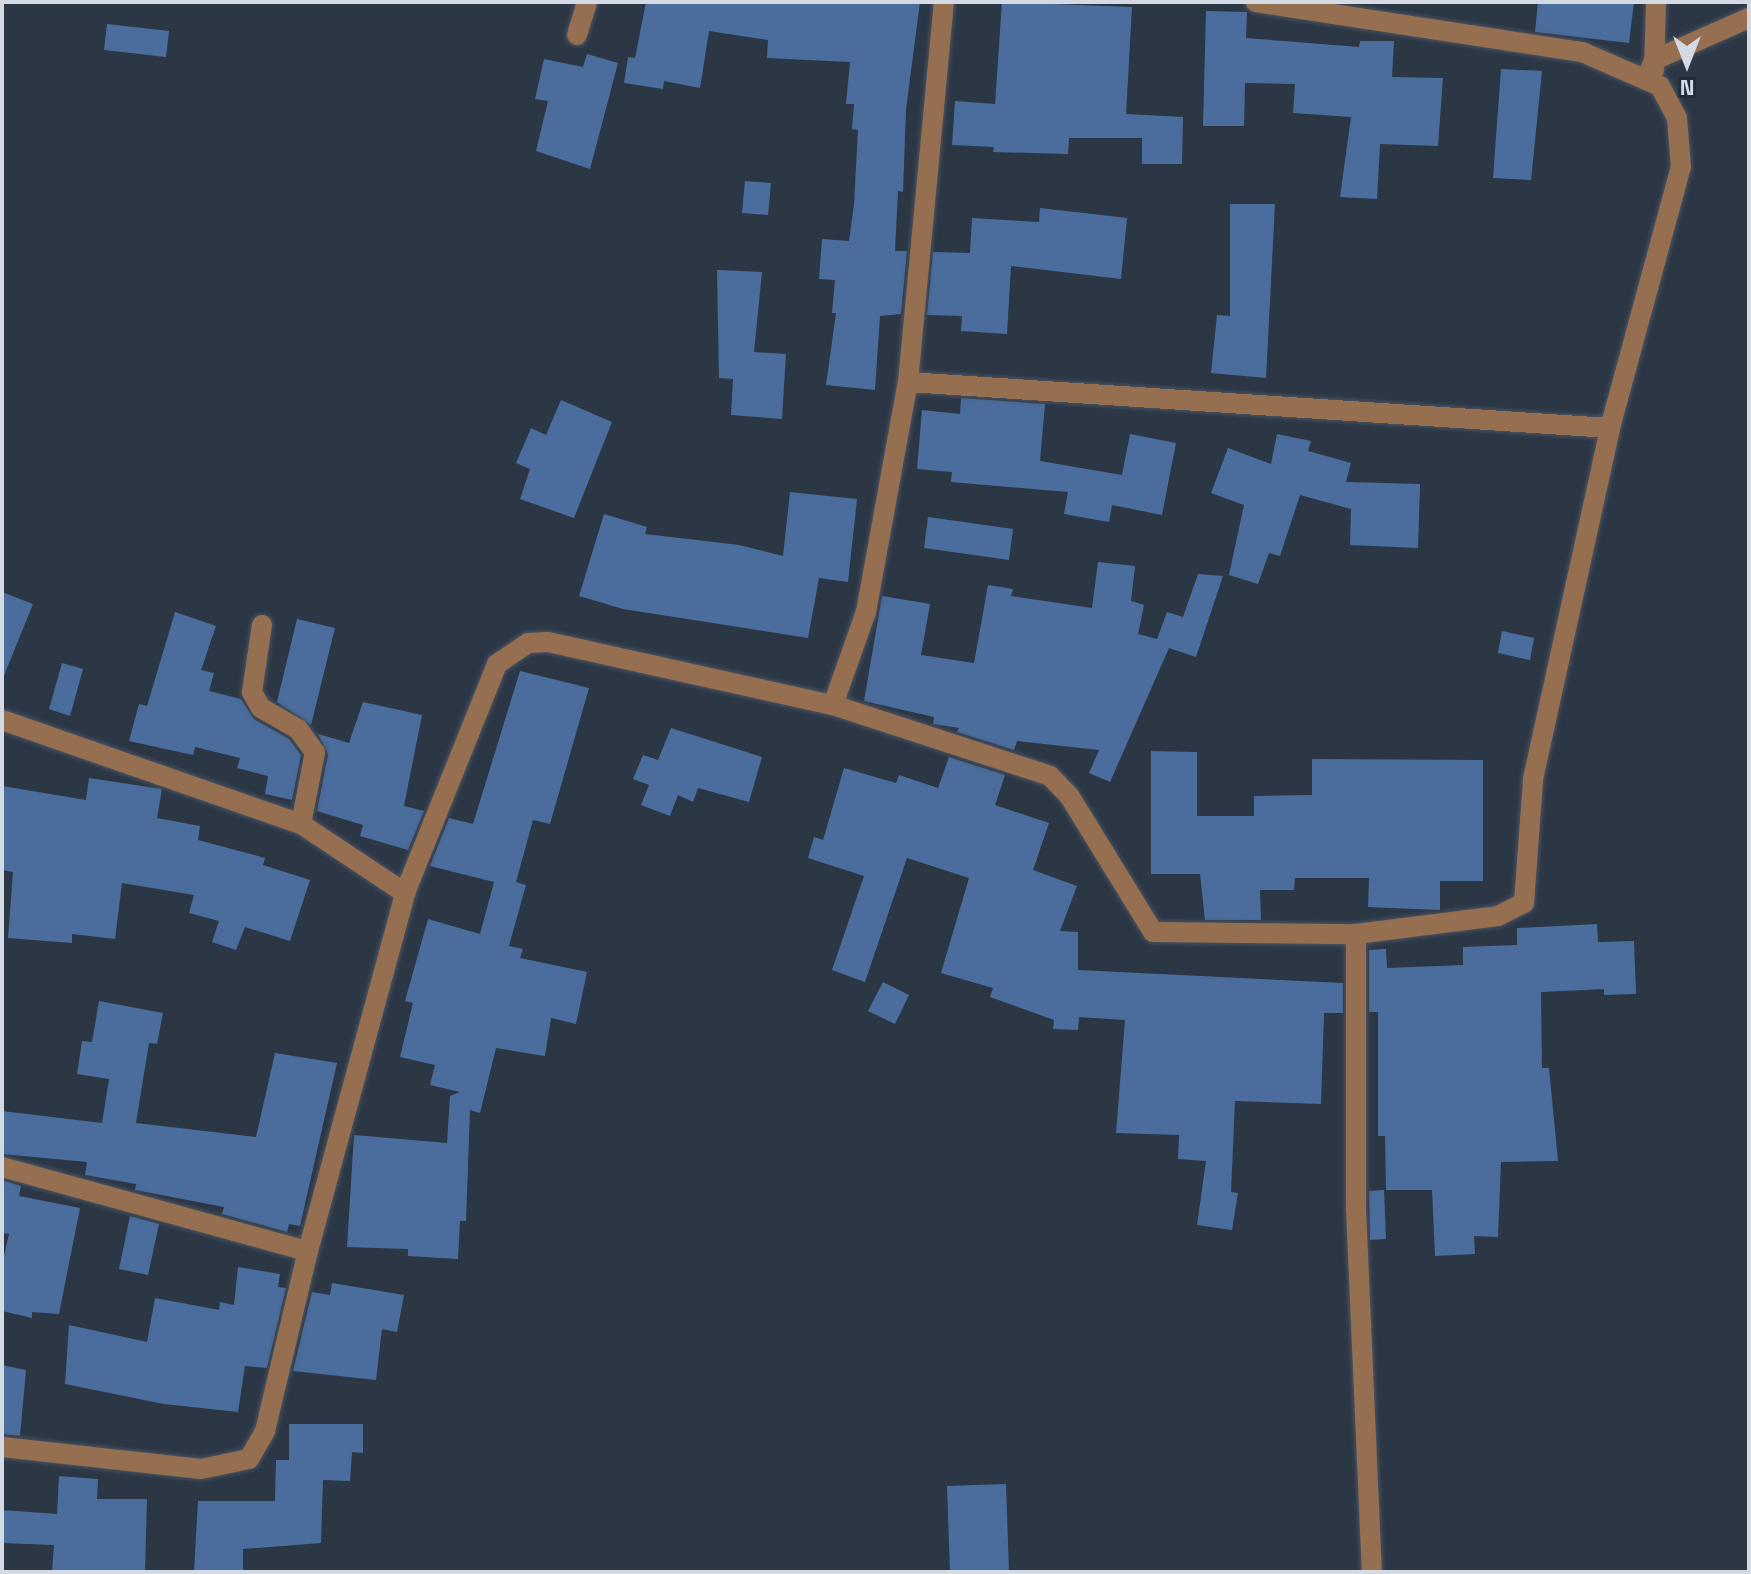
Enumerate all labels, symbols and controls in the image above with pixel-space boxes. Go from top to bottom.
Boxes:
north arrow [1647,24,1727,104]
text: N [1680,74,1694,102]

